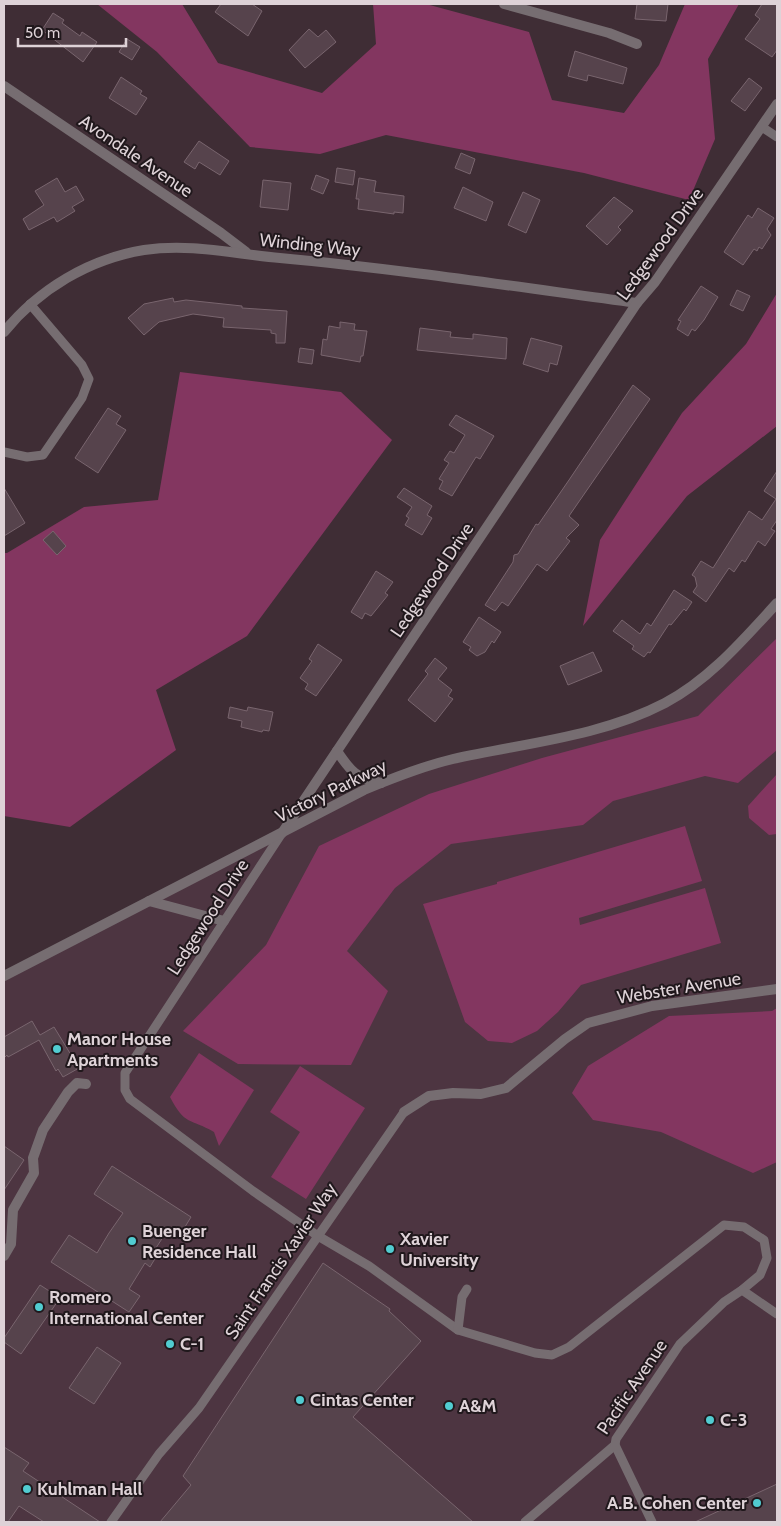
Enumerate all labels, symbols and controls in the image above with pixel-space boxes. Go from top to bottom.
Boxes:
scale bar [18,15,125,47]
text: 50 m [25,24,60,42]
street label: Avondale Avenue [75,110,197,202]
street label: Ledgewood Drive [612,184,708,304]
street label: Winding Way [258,229,362,261]
street label: Ledgewood Drive [386,519,478,641]
street label: Victory Parkway [272,755,390,827]
street label: Ledgewood Drive [162,855,254,979]
street label: Webster Avenue [616,967,742,1009]
place label: Manor House Apartments [67,1028,171,1071]
marker: Manor House Apartments [51,1043,63,1055]
street label: Saint Francis Xavier Way [221,1179,341,1343]
place label: Buenger Residence Hall [142,1220,257,1263]
place label: Xavier University [399,1228,479,1271]
marker: Buenger Residence Hall [126,1235,138,1247]
marker: Xavier University [384,1243,396,1255]
place label: Romero International Center [49,1286,204,1329]
marker: Romero International Center [33,1301,45,1313]
place label: C-1 [180,1333,204,1355]
street label: Pacific Avenue [592,1335,672,1439]
marker: C-1 [164,1338,176,1350]
place label: Cintas Center [310,1389,414,1411]
marker: Cintas Center [294,1394,306,1406]
place label: A&M [459,1395,497,1417]
marker: A&M [443,1400,455,1412]
place label: C-3 [720,1409,747,1431]
marker: C-3 [704,1414,716,1426]
place label: Kuhlman Hall [37,1478,143,1500]
marker: Kuhlman Hall [21,1483,33,1495]
place label: A.B. Cohen Center [607,1492,747,1514]
marker: A.B. Cohen Center [751,1497,763,1509]

